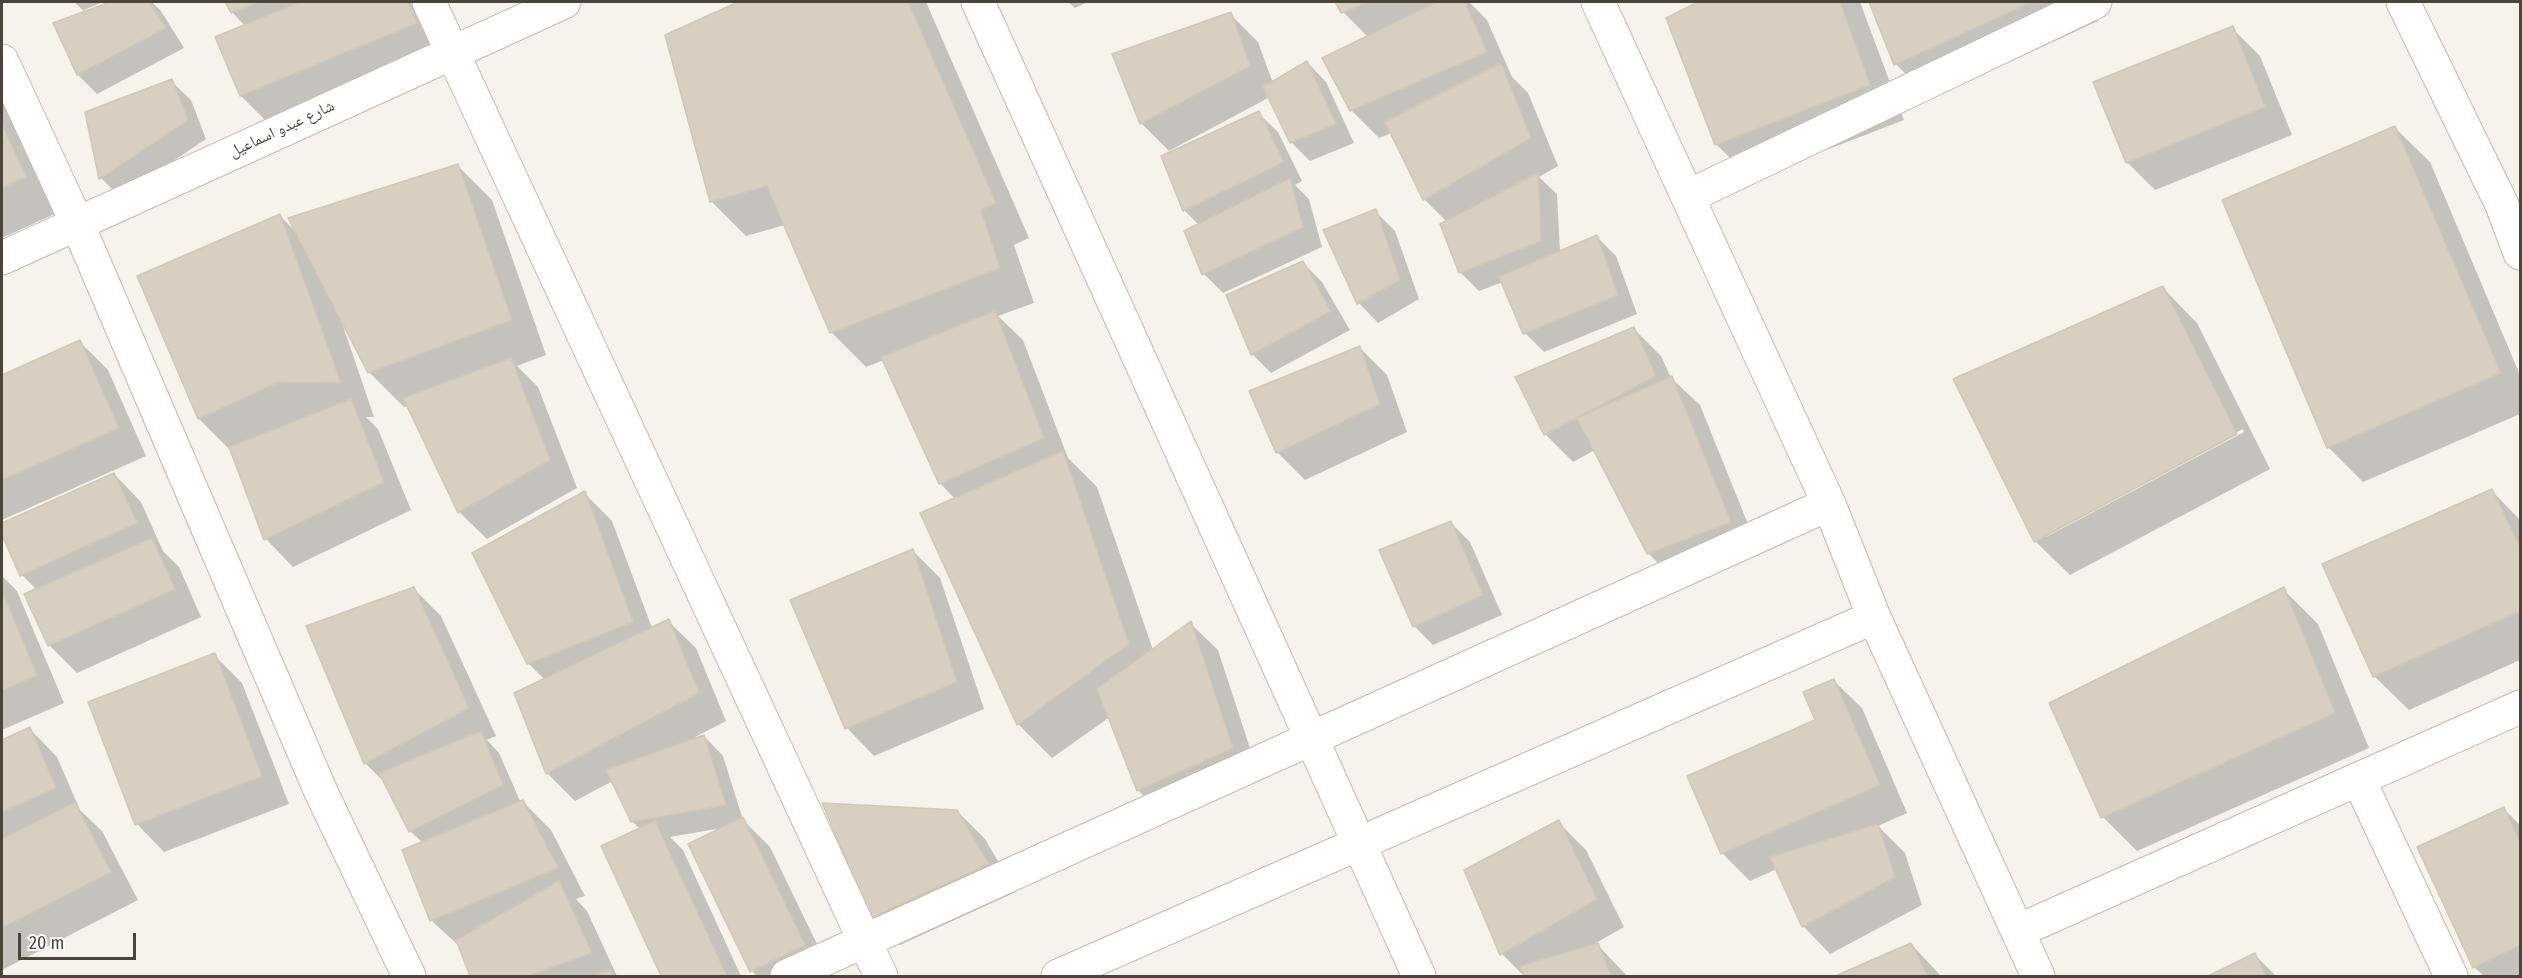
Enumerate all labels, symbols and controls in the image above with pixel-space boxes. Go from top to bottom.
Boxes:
street label: شارع عبدو اسماعيل [226,96,338,162]
scale bar [21,921,140,959]
text: 20 m [29,932,64,954]

